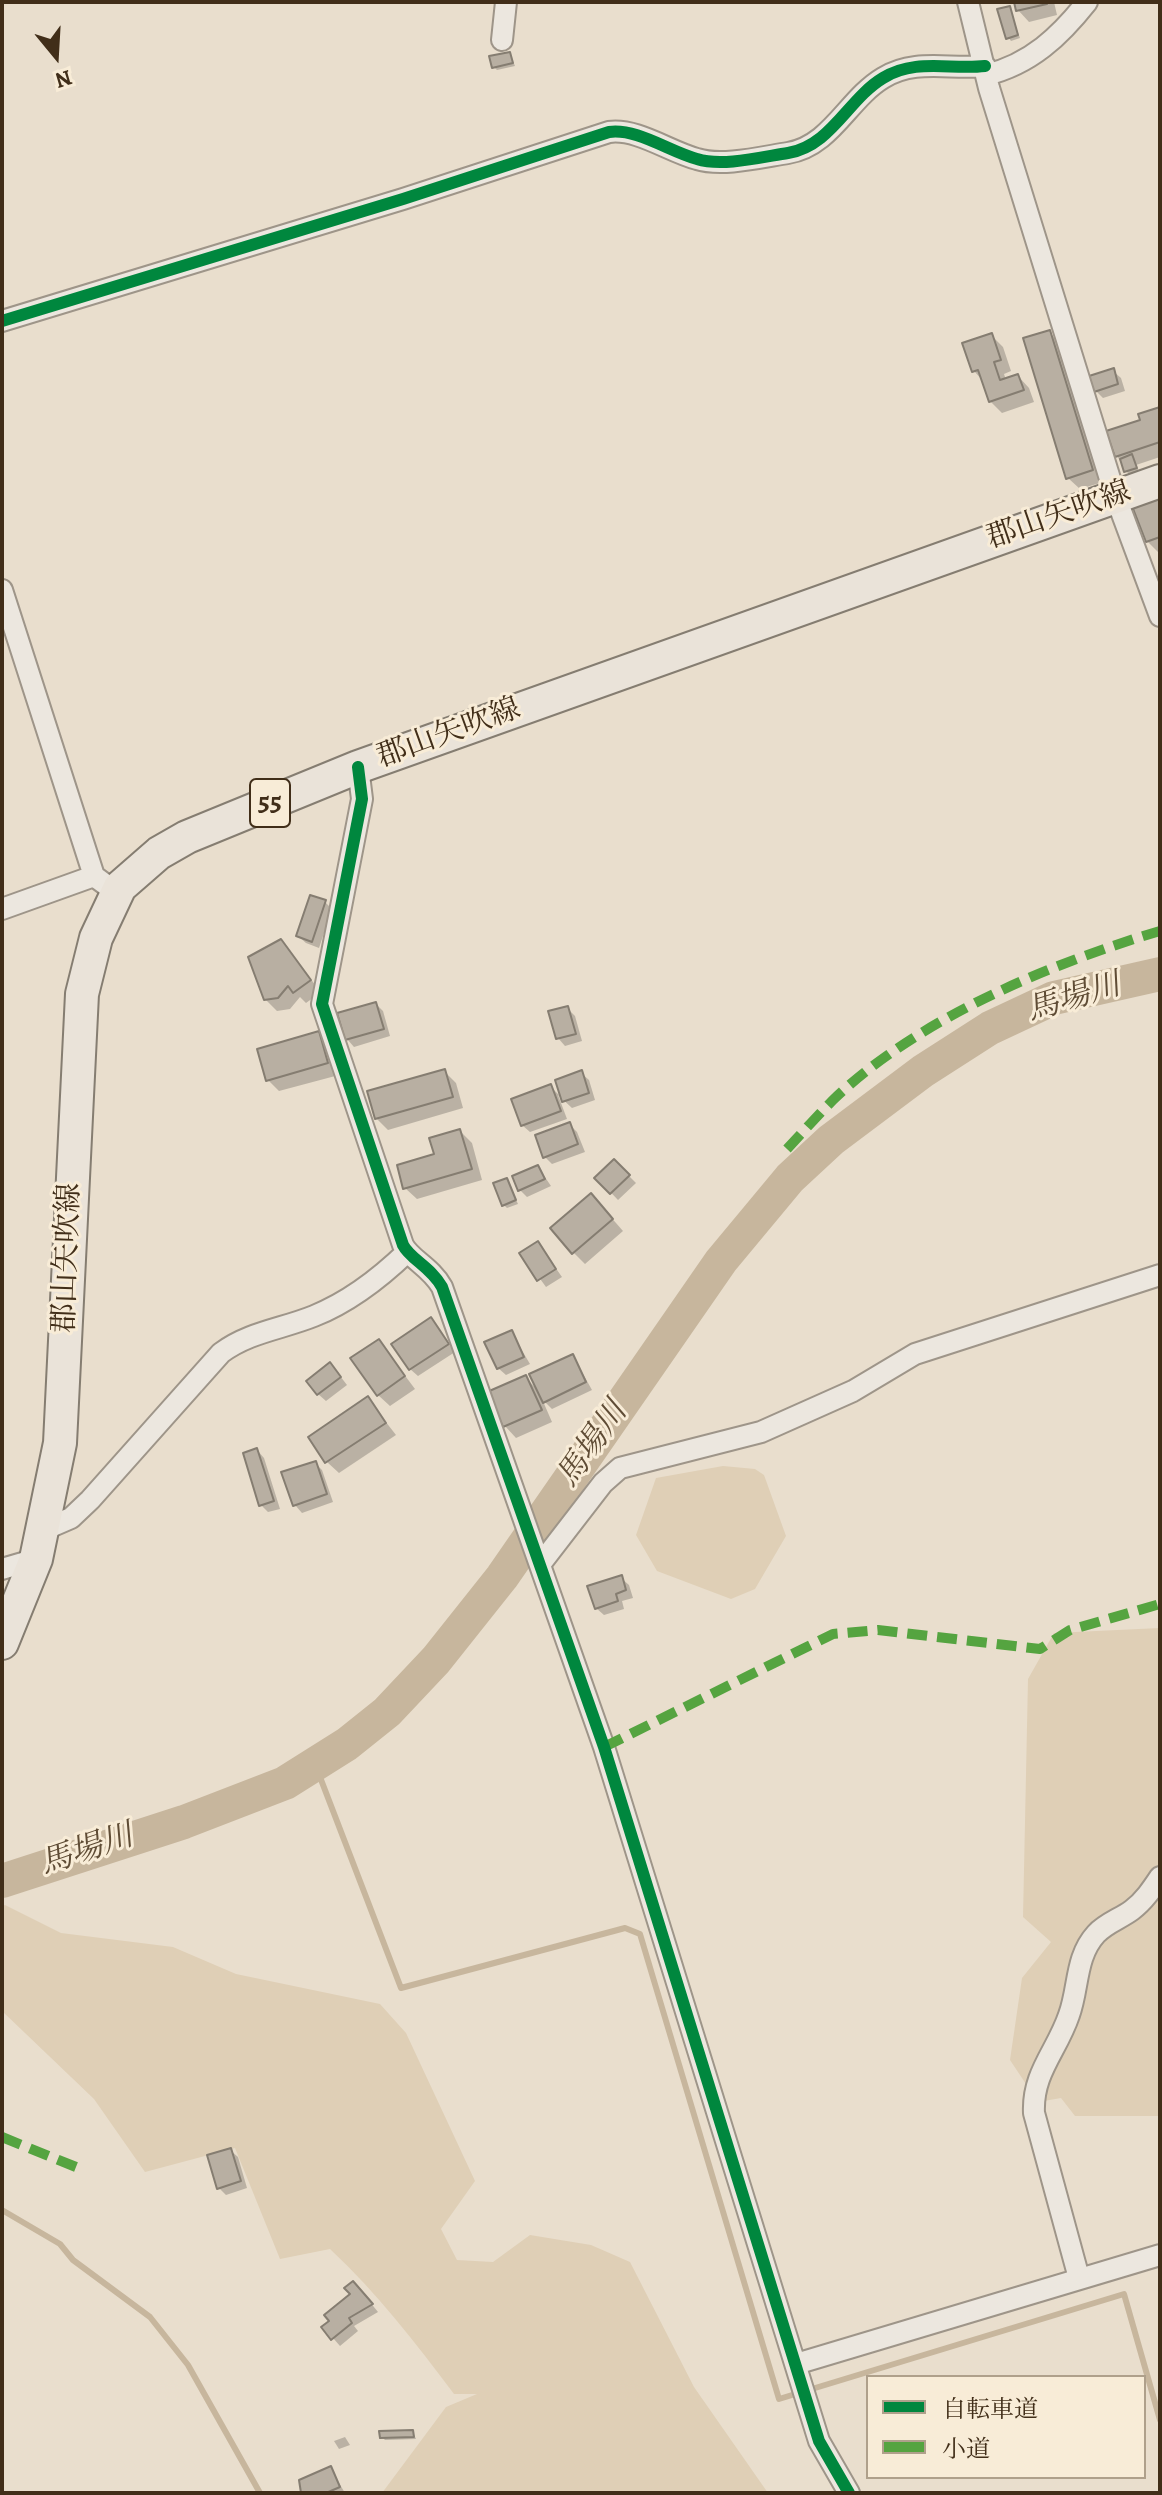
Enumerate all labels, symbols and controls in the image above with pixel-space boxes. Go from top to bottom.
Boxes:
north arrow [16,16,96,96]
text: N [51,62,76,96]
street label: 郡山矢吹線 [982,475,1136,557]
street label: 郡山矢吹線 [372,691,526,777]
road number: 55 [250,779,290,827]
water label: 馬場川 [1022,967,1126,1031]
street label: 郡山矢吹線 [47,1182,89,1334]
water label: 馬場川 [550,1395,636,1495]
water label: 馬場川 [35,1817,139,1885]
legend [866,2375,1146,2479]
text: 自転車道 [942,2393,1038,2425]
text: 小道 [942,2433,990,2465]

